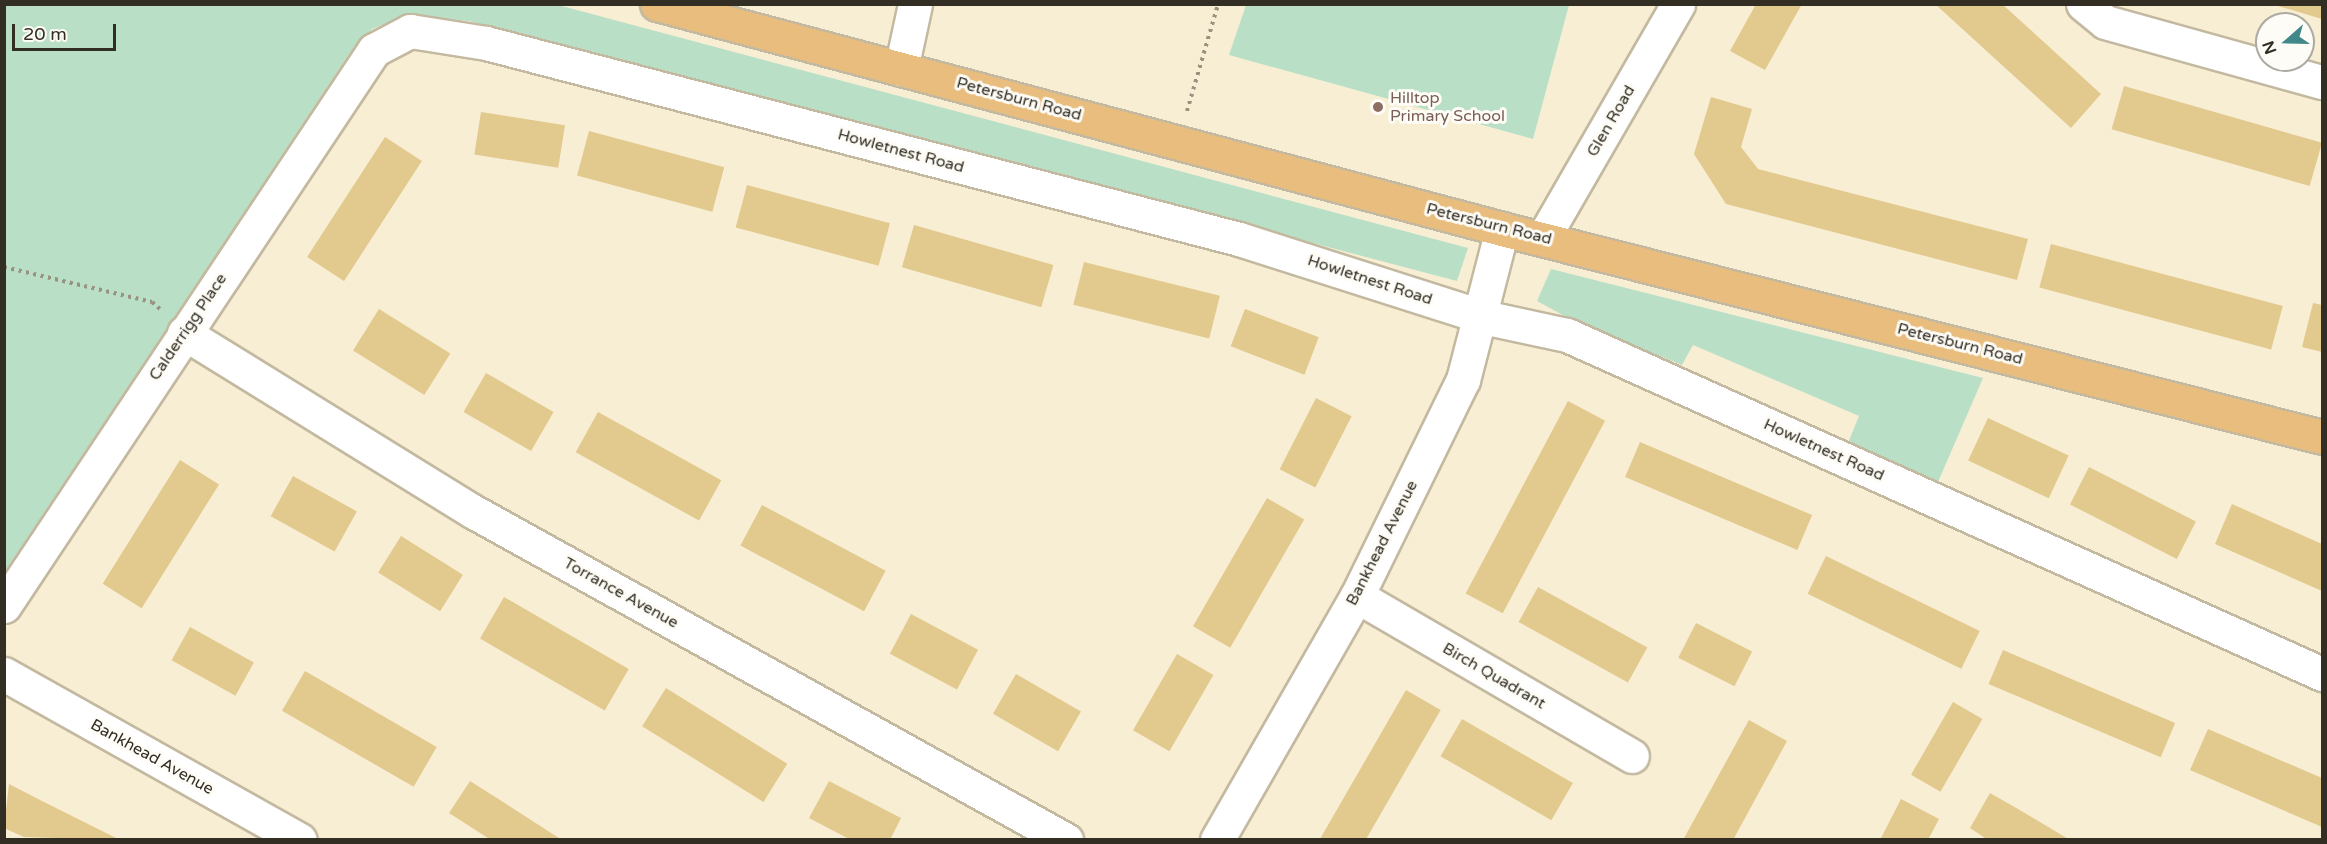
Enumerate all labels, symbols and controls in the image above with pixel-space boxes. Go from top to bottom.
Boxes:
scale bar [15,12,118,50]
north arrow [2255,12,2315,72]
text: 20 m [23,23,67,45]
text: N [2258,38,2282,57]
street label: Petersburn Road [954,73,1084,125]
street label: Glen Road [1583,82,1639,160]
place label: Hilltop Primary School [1390,88,1505,126]
marker: Hilltop Primary School [1371,100,1385,114]
street label: Howletnest Road [836,125,966,177]
street label: Petersburn Road [1424,199,1554,249]
street label: Howletnest Road [1305,251,1435,309]
street label: Calderrigg Place [145,270,231,384]
street label: Petersburn Road [1895,319,2025,369]
street label: Howletnest Road [1761,415,1887,485]
street label: Bankhead Avenue [1342,477,1422,609]
street label: Torrance Avenue [560,553,682,633]
street label: Birch Quadrant [1439,639,1549,713]
street label: Bankhead Avenue [87,715,217,799]

